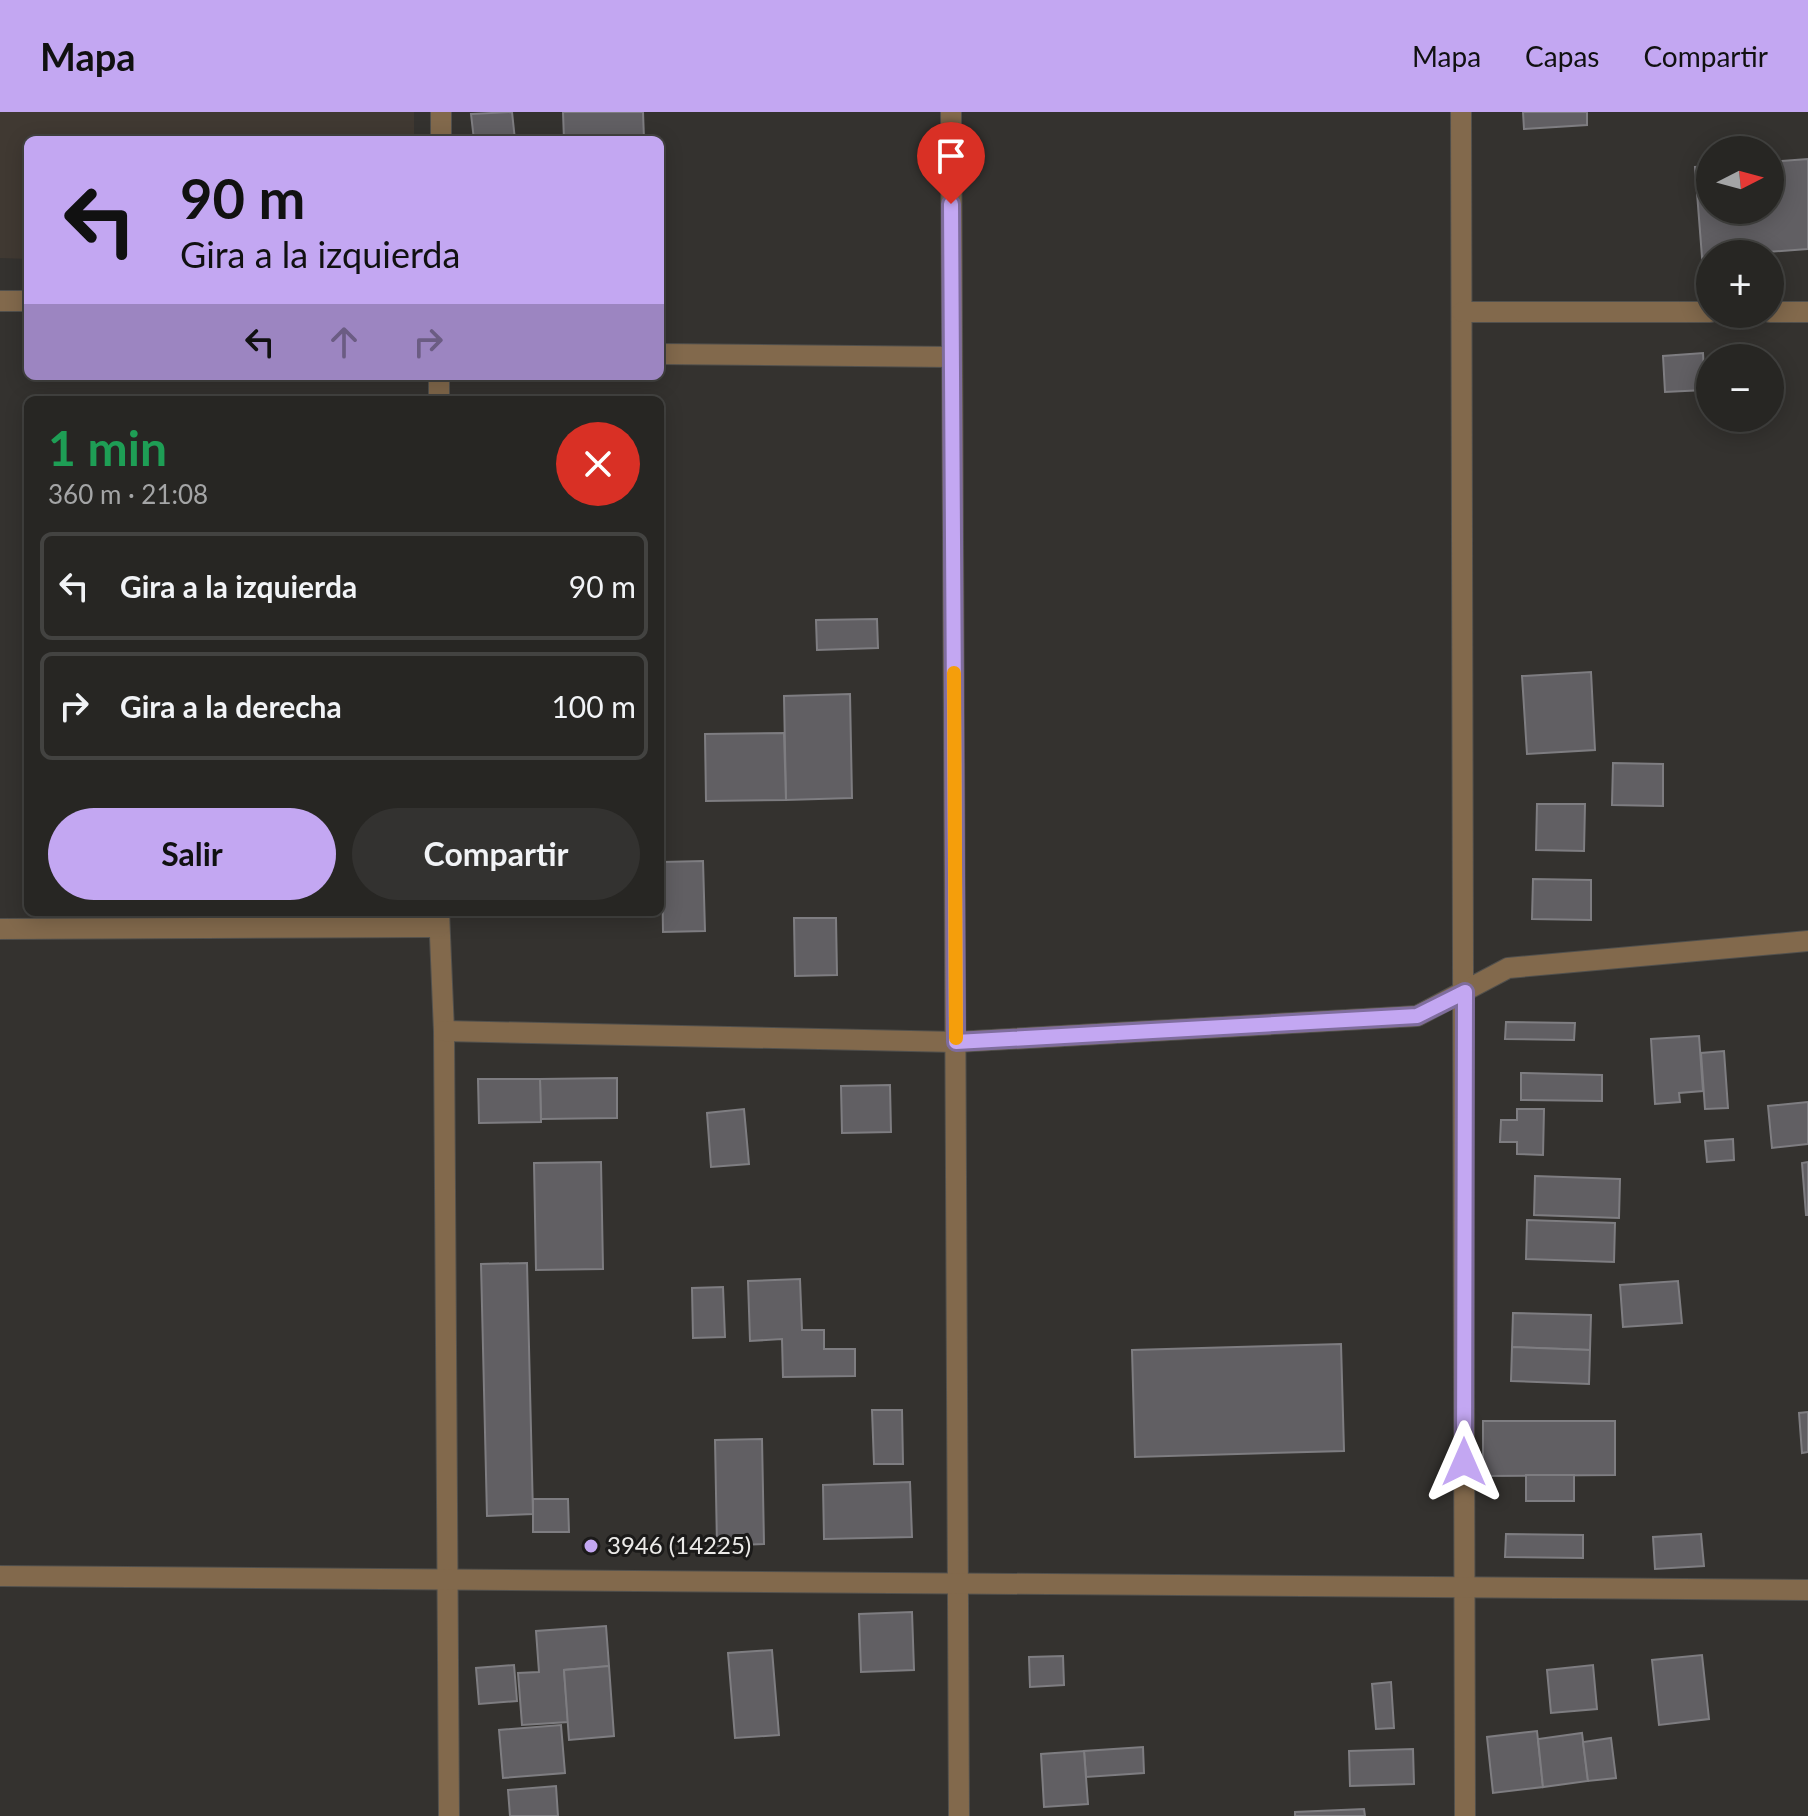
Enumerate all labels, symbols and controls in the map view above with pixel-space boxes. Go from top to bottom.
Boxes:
text: Mapa [40,33,136,79]
text: Mapa [1412,39,1481,73]
text: Capas [1525,39,1599,73]
text: Compartir [1643,39,1768,73]
pin [917,122,985,204]
icon: arrive [929,134,973,178]
north arrow [1696,136,1784,224]
map controls [1696,136,1784,432]
text: 90 m [180,164,305,231]
icon: left [48,168,152,272]
text: Gira a la izquierda [180,232,460,276]
button: + [1696,240,1784,328]
icon: left [238,320,282,364]
icon: ahead [322,320,366,364]
icon: right [406,320,450,364]
button: − [1696,344,1784,432]
text: 1 min [48,419,167,476]
button: close [556,422,640,506]
text: 360 m · 21:08 [48,478,208,510]
icon: left [52,564,96,608]
text: Gira a la izquierda [120,568,357,604]
text: 90 m [569,568,636,604]
icon: right [52,684,96,728]
text: Gira a la derecha [120,688,342,724]
text: 100 m [551,688,636,724]
button: Salir [48,808,336,900]
button: Compartir [352,808,640,900]
position arrow [1422,1420,1506,1504]
place label: 3946 (14225) [607,1530,751,1559]
marker: 3946 (14225) [582,1537,600,1555]

